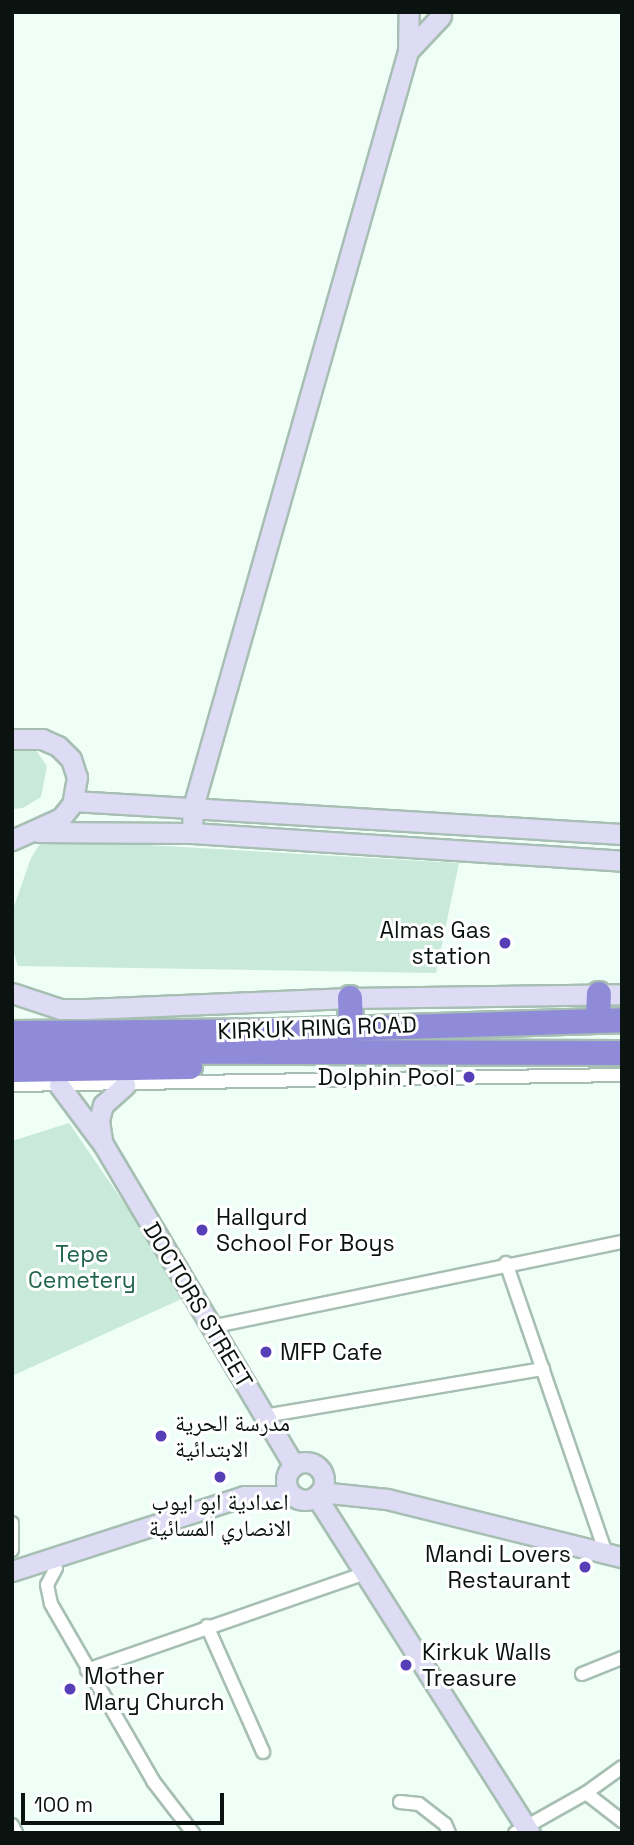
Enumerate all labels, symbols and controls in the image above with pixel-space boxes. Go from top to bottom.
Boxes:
place label: Almas Gas station [379,916,491,970]
marker: Almas Gas station [497,935,513,951]
street label: KIRKUK RING ROAD [217,1011,417,1045]
place label: Dolphin Pool [318,1063,455,1091]
marker: Dolphin Pool [461,1069,477,1085]
place label: Hallgurd School For Boys [216,1203,395,1257]
street label: DOCTORS STREET [138,1217,258,1393]
marker: Hallgurd School For Boys [194,1222,210,1238]
park label: Tepe Cemetery [28,1240,136,1294]
place label: MFP Cafe [280,1338,383,1366]
marker: MFP Cafe [258,1344,274,1360]
place label: مدرسة الحرية الابتدائية [175,1409,290,1463]
marker: مدرسة الحرية الابتدائية [153,1428,169,1444]
marker: اعدادية ابو ايوب الانصاري المسائية [212,1469,228,1485]
place label: اعدادية ابو ايوب الانصاري المسائية [149,1488,291,1542]
place label: Mandi Lovers Restaurant [425,1540,571,1594]
marker: Mandi Lovers Restaurant [577,1559,593,1575]
place label: Kirkuk Walls Treasure [422,1638,552,1692]
marker: Kirkuk Walls Treasure [396,1655,416,1675]
place label: Mother Mary Church [84,1662,225,1716]
marker: Mother Mary Church [62,1681,78,1697]
scale bar [24,1778,228,1822]
text: 100 m [34,1791,93,1818]

